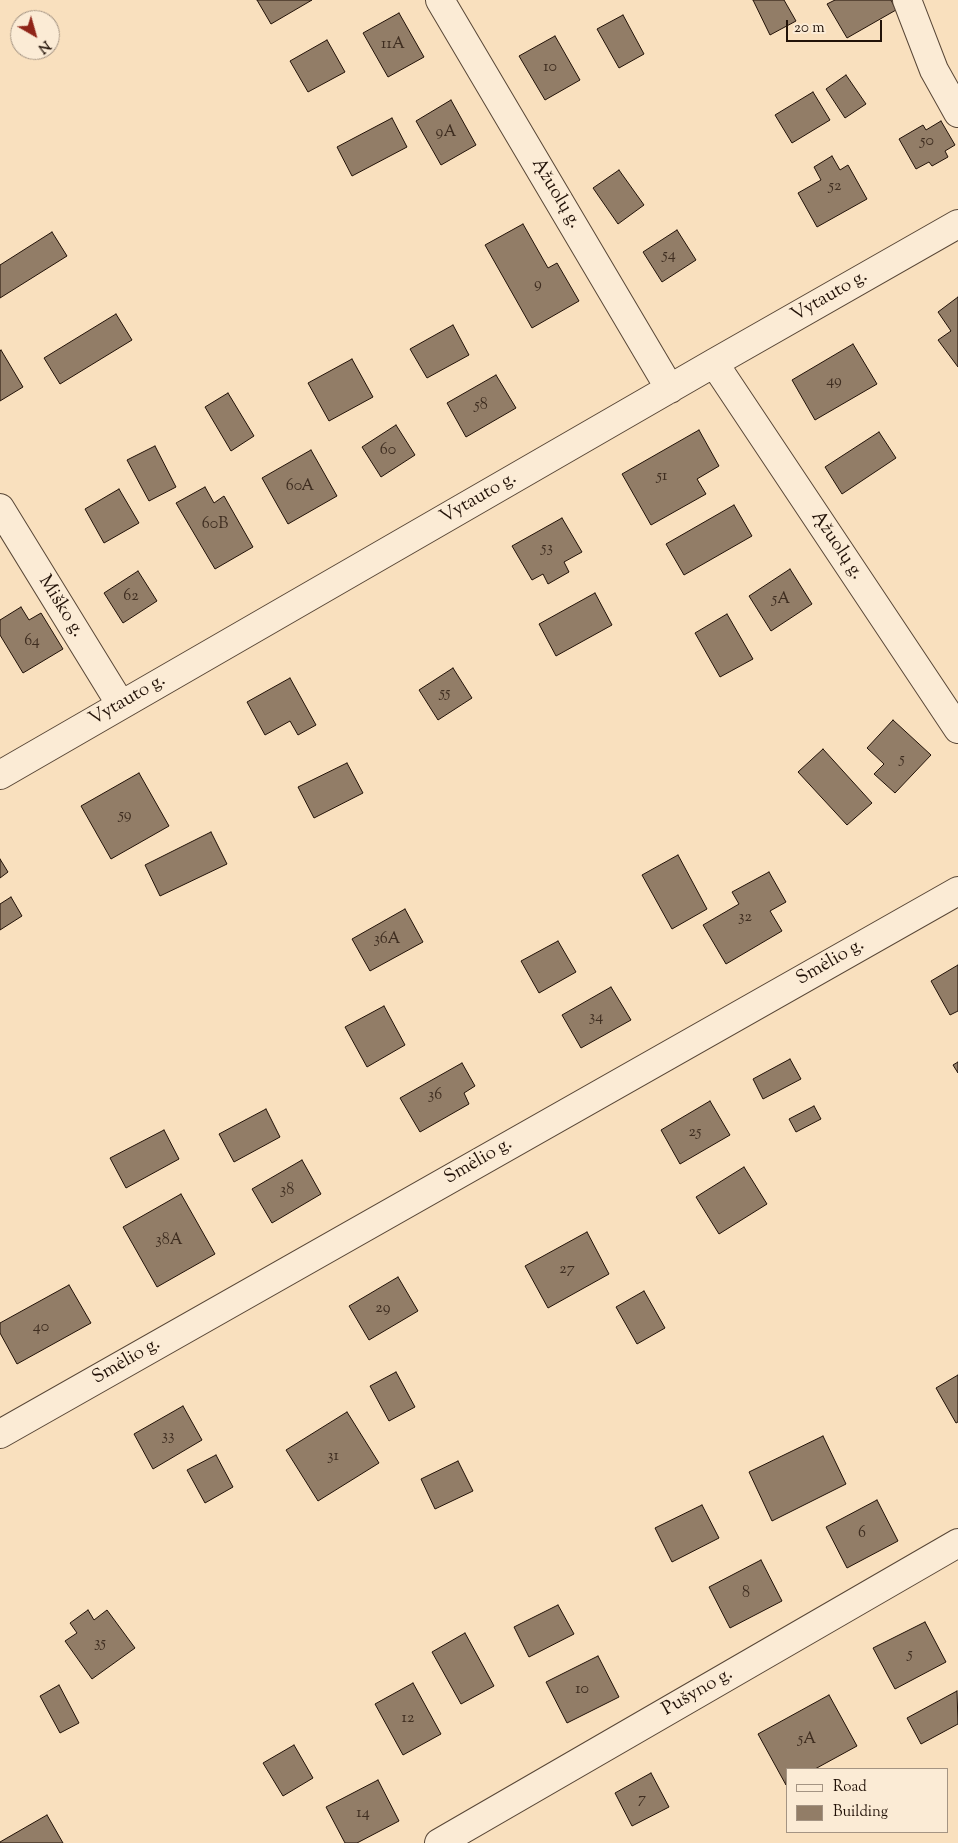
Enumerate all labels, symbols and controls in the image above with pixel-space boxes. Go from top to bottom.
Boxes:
north arrow [10,10,60,60]
scale bar [788,10,884,42]
text: 20 m [794,18,825,39]
text: N [33,35,54,57]
house number: 11A [381,35,405,55]
house number: 10 [543,58,557,78]
house number: 9A [436,123,456,143]
house number: 50 [920,132,934,152]
street label: Ąžuolų g. [525,155,585,233]
house number: 52 [829,177,841,197]
house number: 54 [662,246,676,266]
street label: Vytauto g. [788,266,872,328]
house number: 9 [534,275,542,295]
house number: 49 [826,372,842,392]
house number: 58 [474,396,488,416]
house number: 60 [380,441,396,461]
house number: 51 [657,467,667,487]
street label: Vytauto g. [437,468,521,530]
house number: 60A [286,477,314,497]
street label: Ąžuolų g. [805,507,867,585]
house number: 60B [202,515,228,535]
house number: 53 [541,539,553,559]
street label: Miško g. [32,572,88,642]
house number: 62 [123,587,139,607]
house number: 5A [772,590,790,610]
house number: 64 [24,632,40,652]
street label: Vytauto g. [86,670,170,732]
house number: 55 [439,684,451,704]
house number: 5 [899,750,905,770]
house number: 59 [118,806,132,826]
house number: 32 [738,908,752,928]
house number: 36A [374,930,400,950]
street label: Smėlio g. [793,934,869,992]
house number: 34 [589,1008,603,1028]
house number: 36 [428,1086,442,1106]
house number: 25 [689,1123,701,1143]
street label: Smėlio g. [441,1133,517,1191]
house number: 38 [280,1181,294,1201]
house number: 38A [155,1231,183,1251]
house number: 27 [559,1260,575,1280]
house number: 29 [375,1299,391,1319]
house number: 40 [33,1318,49,1338]
street label: Smėlio g. [89,1333,165,1391]
house number: 33 [162,1427,174,1447]
house number: 31 [327,1447,339,1467]
house number: 6 [858,1524,866,1544]
house number: 8 [742,1584,750,1604]
house number: 35 [94,1634,106,1654]
house number: 5 [907,1645,913,1665]
street label: Pušyno g. [659,1664,737,1722]
house number: 10 [575,1680,589,1700]
house number: 12 [402,1709,414,1729]
house number: 5A [798,1730,816,1750]
legend [786,1768,948,1833]
text: Road [833,1777,867,1798]
house number: 7 [638,1790,646,1810]
text: Building [833,1802,888,1823]
house number: 14 [356,1804,370,1824]

